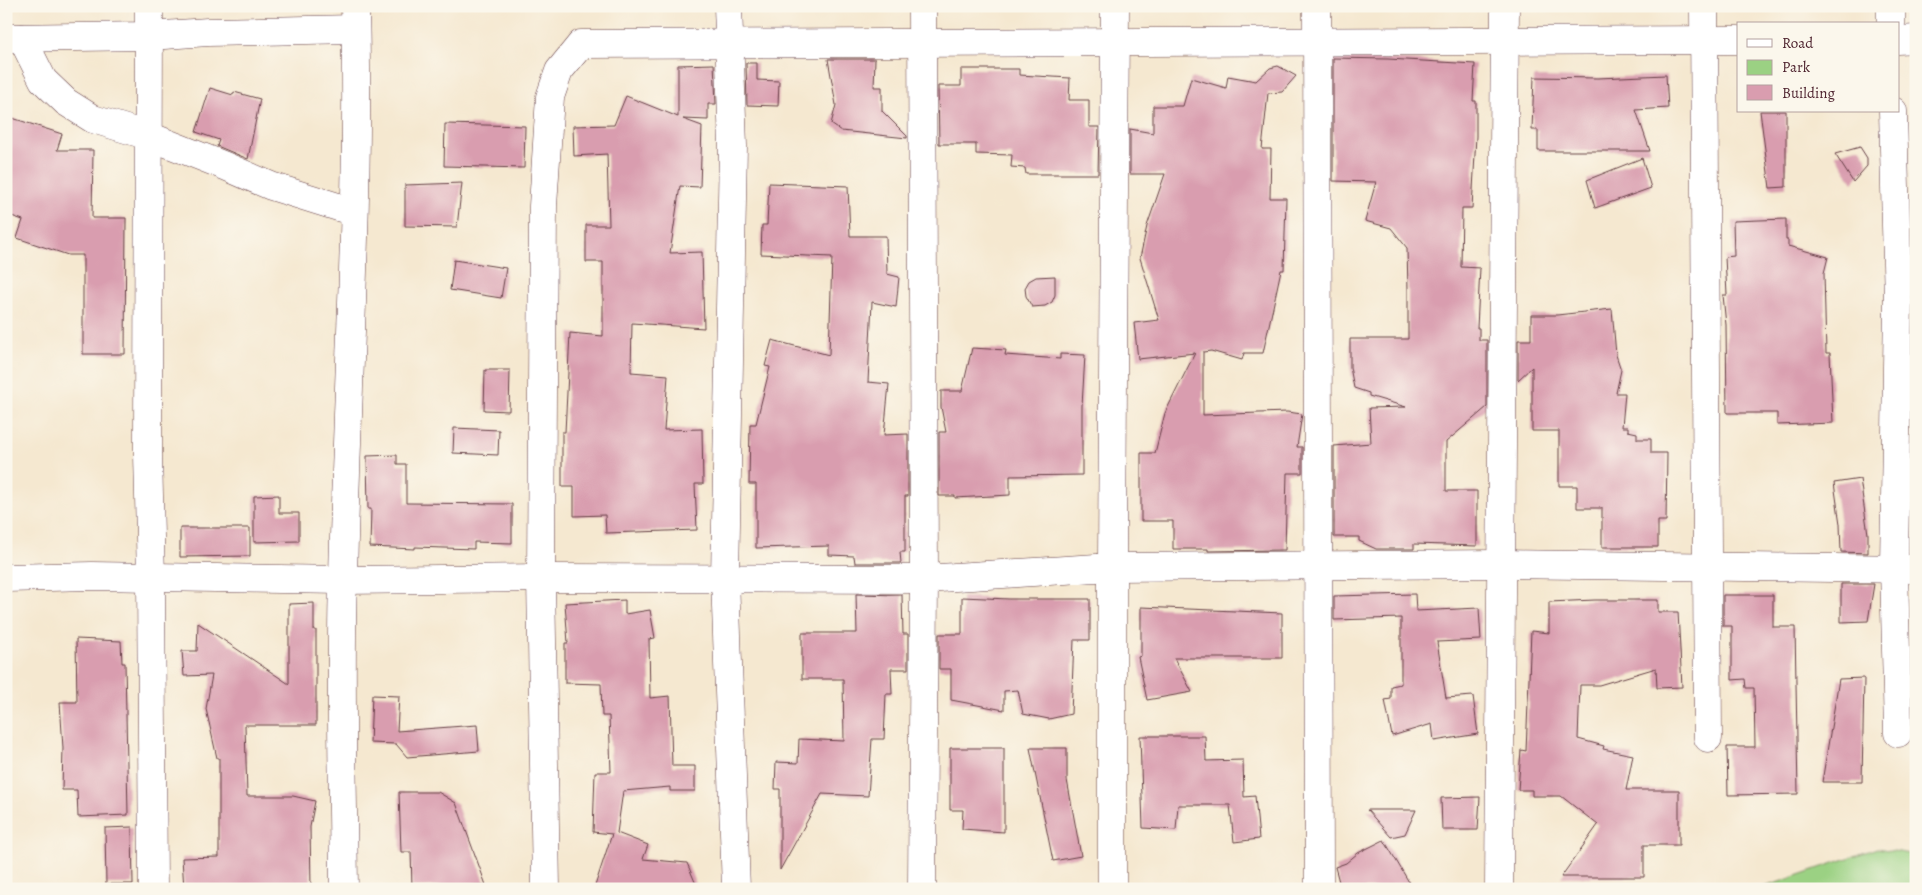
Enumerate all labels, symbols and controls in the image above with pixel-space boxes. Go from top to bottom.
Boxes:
legend [1737,22,1900,112]
text: Road [1782,33,1814,53]
text: Park [1782,57,1811,77]
text: Building [1782,83,1835,103]

